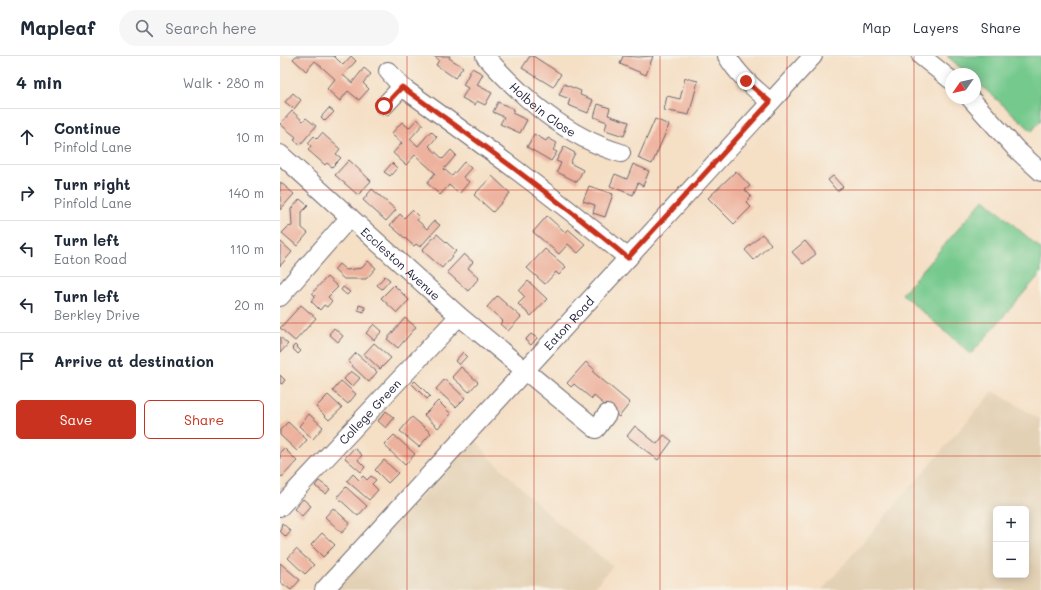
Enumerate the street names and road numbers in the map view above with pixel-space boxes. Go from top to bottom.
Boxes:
street label: Holbein Close [506,78,579,140]
street label: Eccleston Avenue [358,223,444,303]
street label: Eaton Road [540,293,597,353]
street label: College Green [335,375,404,447]

